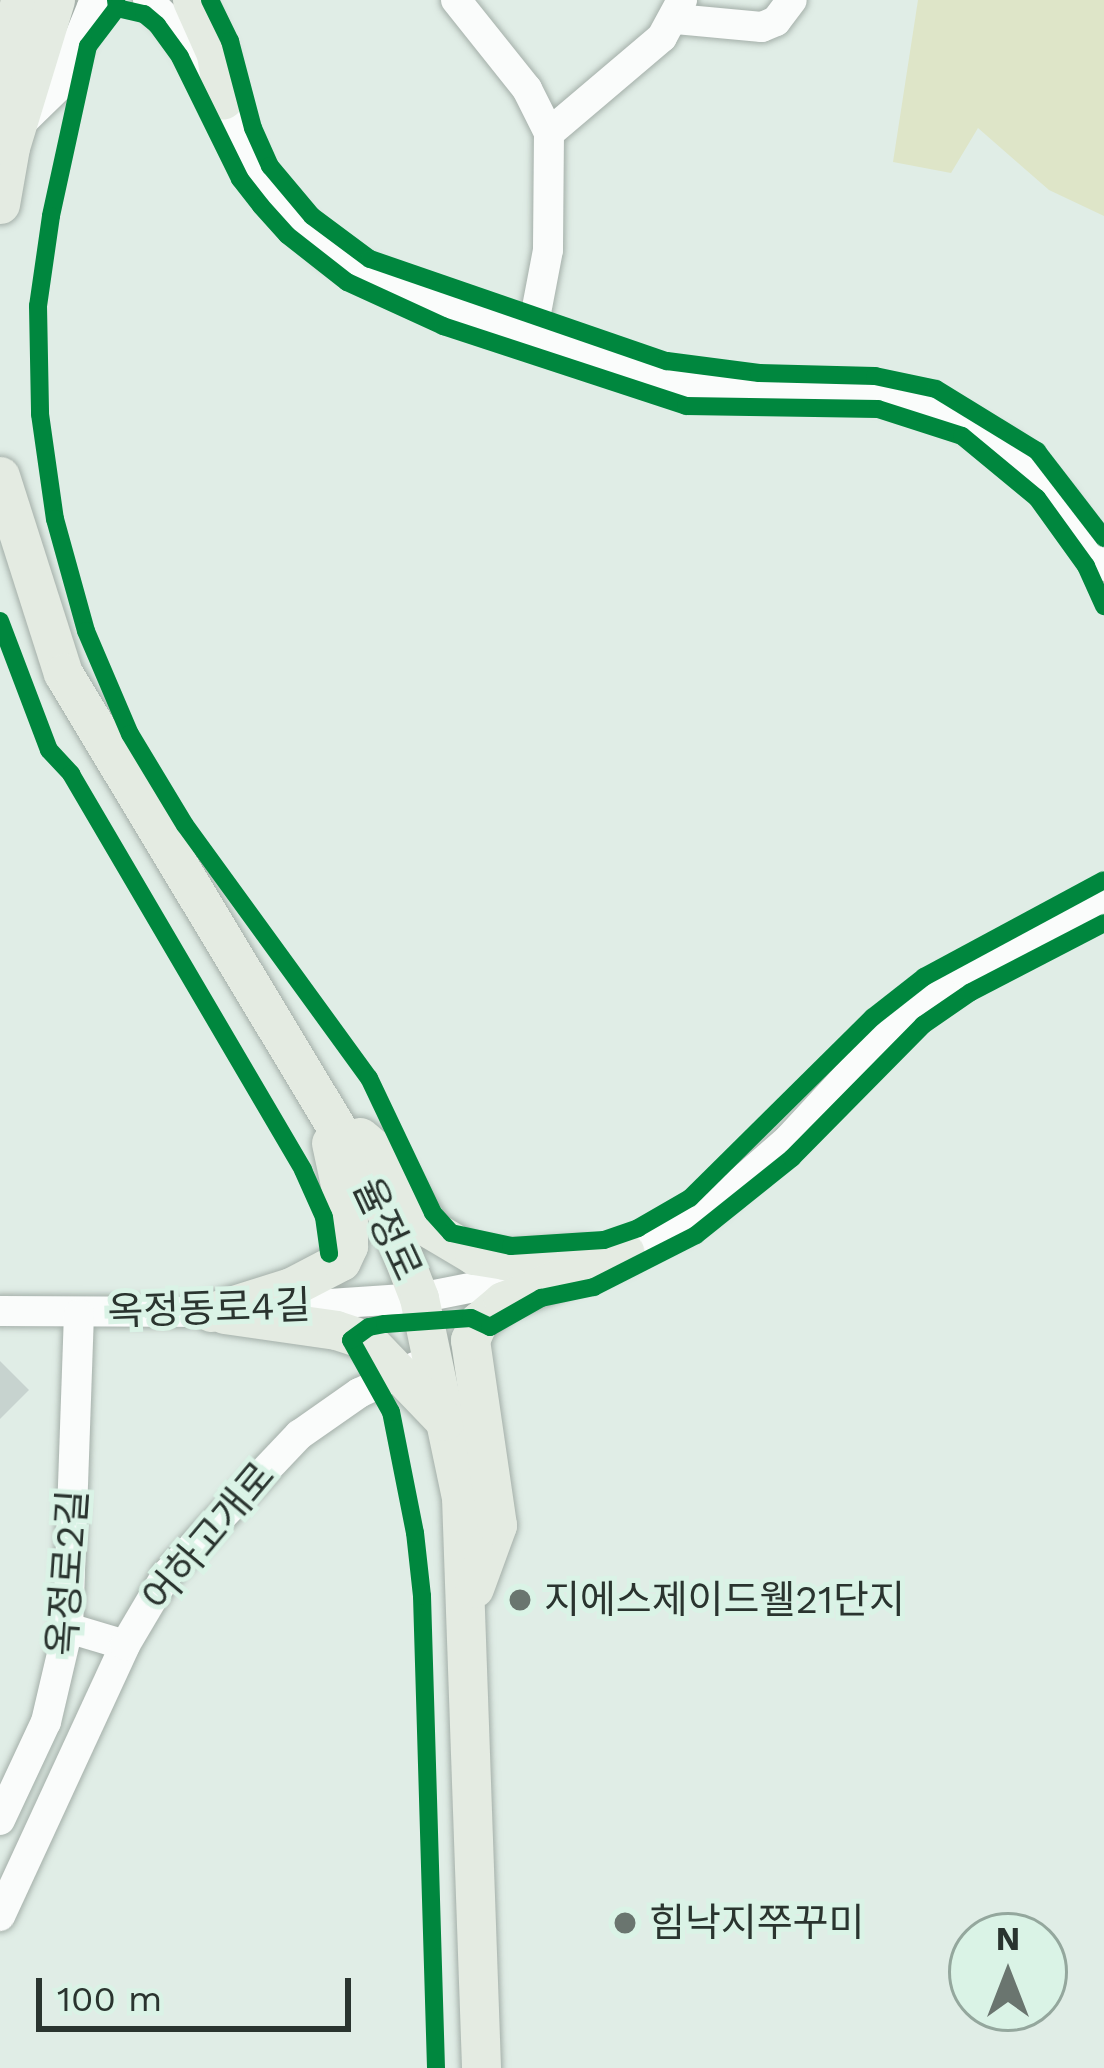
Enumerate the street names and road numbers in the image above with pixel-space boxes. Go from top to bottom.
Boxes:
street label: 율정로 [343,1170,431,1288]
street label: 옥정동로4길 [107,1282,311,1336]
street label: 어하고개로 [133,1453,285,1621]
street label: 옥정로2길 [39,1488,97,1658]

